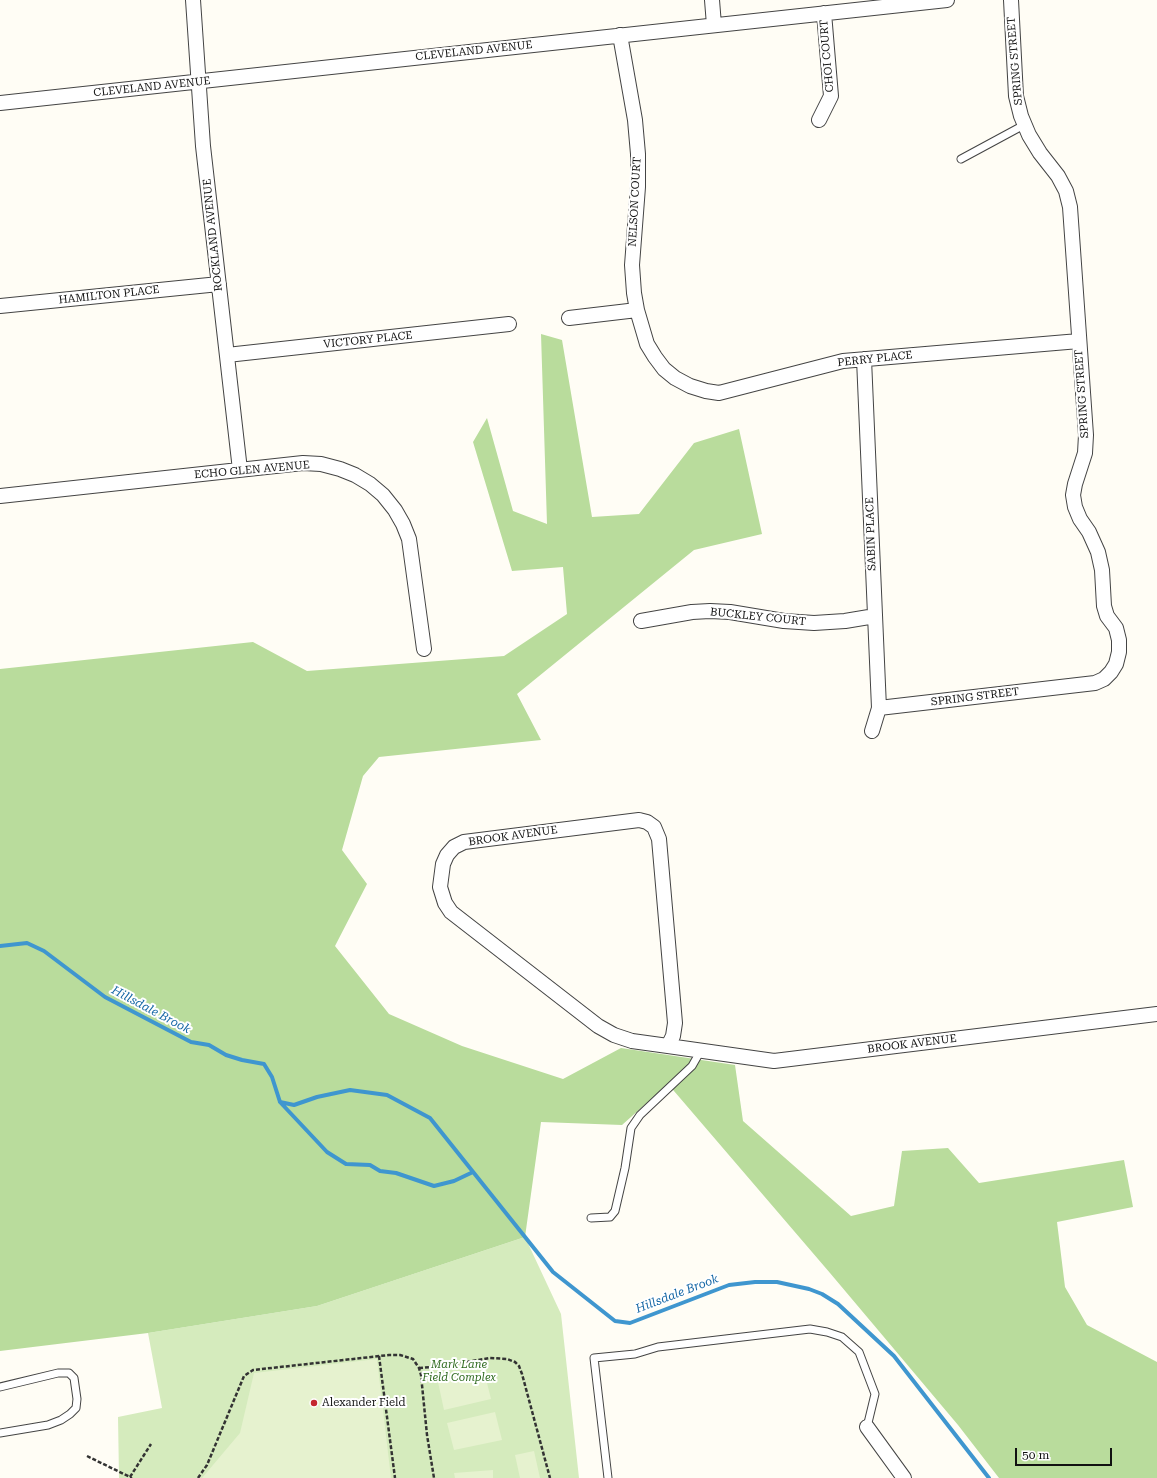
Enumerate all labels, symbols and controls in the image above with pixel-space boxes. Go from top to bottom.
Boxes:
street label: SPRING STREET [1005,16,1025,106]
street label: CHOI COURT [817,19,837,93]
street label: CLEVELAND AVENUE [415,38,533,64]
street label: CLEVELAND AVENUE [93,74,211,100]
street label: NELSON COURT [626,157,644,247]
street label: ROCKLAND AVENUE [201,178,225,292]
street label: HAMILTON PLACE [58,283,160,307]
street label: VICTORY PLACE [323,329,413,351]
street label: PERRY PLACE [837,348,913,370]
street label: SPRING STREET [1072,349,1092,439]
street label: ECHO GLEN AVENUE [194,458,310,482]
street label: SABIN PLACE [863,497,879,571]
street label: BUCKLEY COURT [709,605,807,629]
street label: SPRING STREET [930,685,1020,709]
street label: BROOK AVENUE [468,823,558,849]
water label: Hillsdale Brook [109,983,193,1037]
street label: BROOK AVENUE [867,1032,957,1056]
water label: Hillsdale Brook [634,1272,720,1316]
park label: Mark Lane Field Complex [422,1358,496,1384]
place label: Alexander Field [322,1396,405,1410]
marker: Alexander Field [309,1398,319,1408]
scale bar [1017,1440,1114,1466]
text: 50 m [1022,1448,1049,1462]

